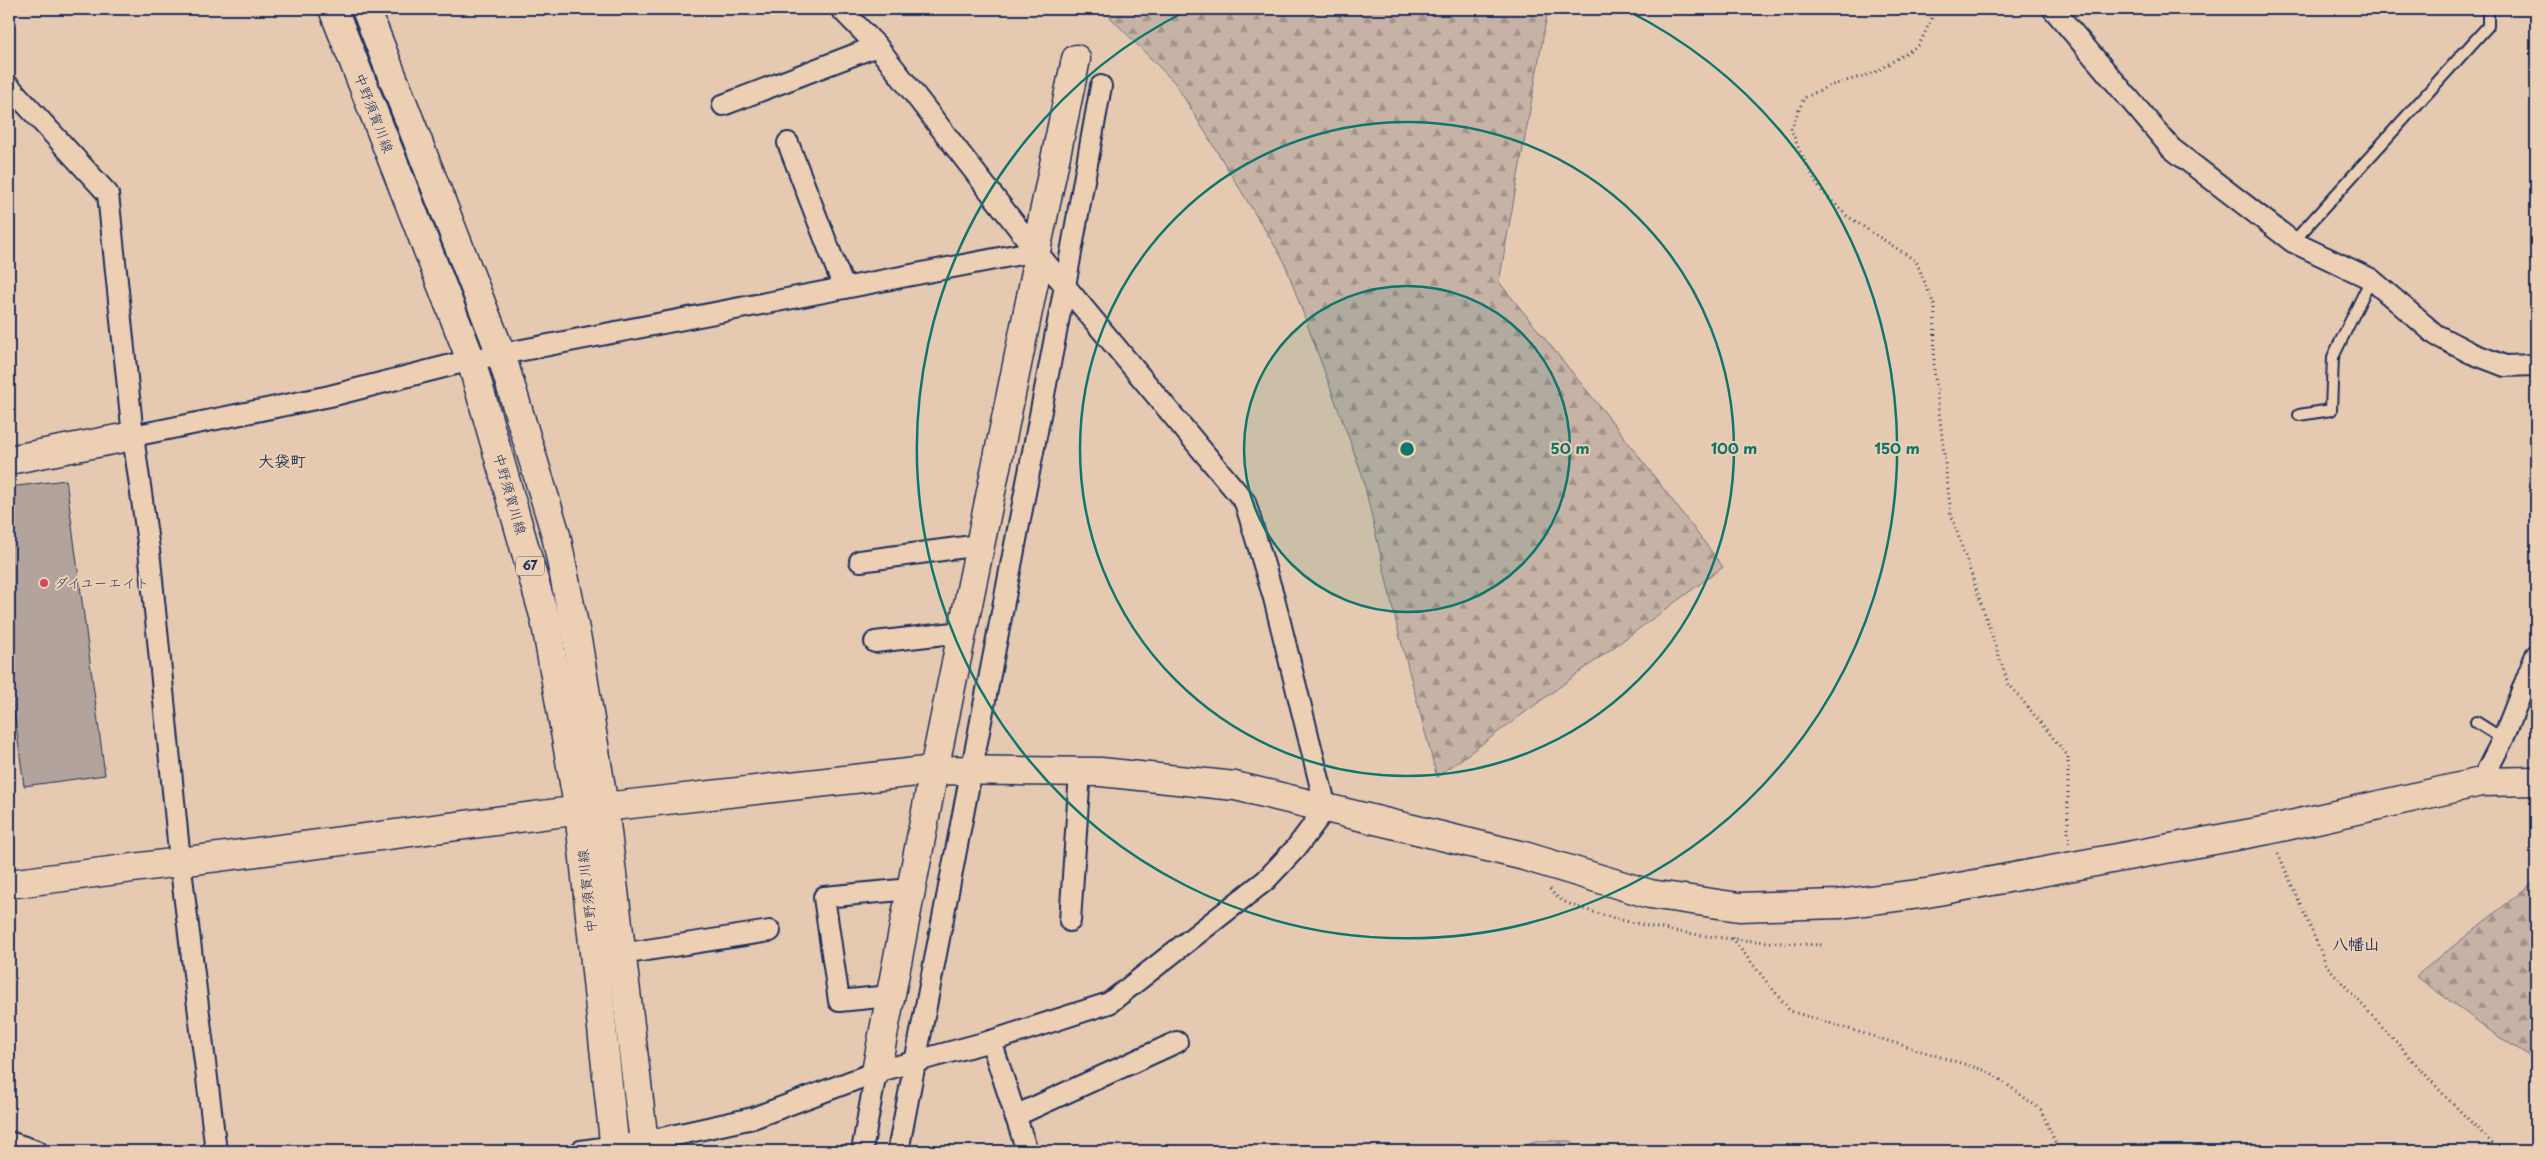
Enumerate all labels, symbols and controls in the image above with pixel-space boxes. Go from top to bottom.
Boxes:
street label: 中野須賀川線 [350,70,399,156]
text: 50 m [1551,436,1589,459]
text: 100 m [1711,436,1757,459]
text: 150 m [1874,436,1920,459]
centre of rings [1398,440,1416,458]
district label: 大袋町 [258,448,306,472]
street label: 中野須賀川線 [489,451,532,537]
road number: 67 [516,556,544,576]
place label: ダイユーエイト [54,572,149,593]
marker: ダイユーエイト [38,577,50,589]
street label: 中野須賀川線 [572,848,601,934]
district label: 八幡山 [2332,931,2380,955]

